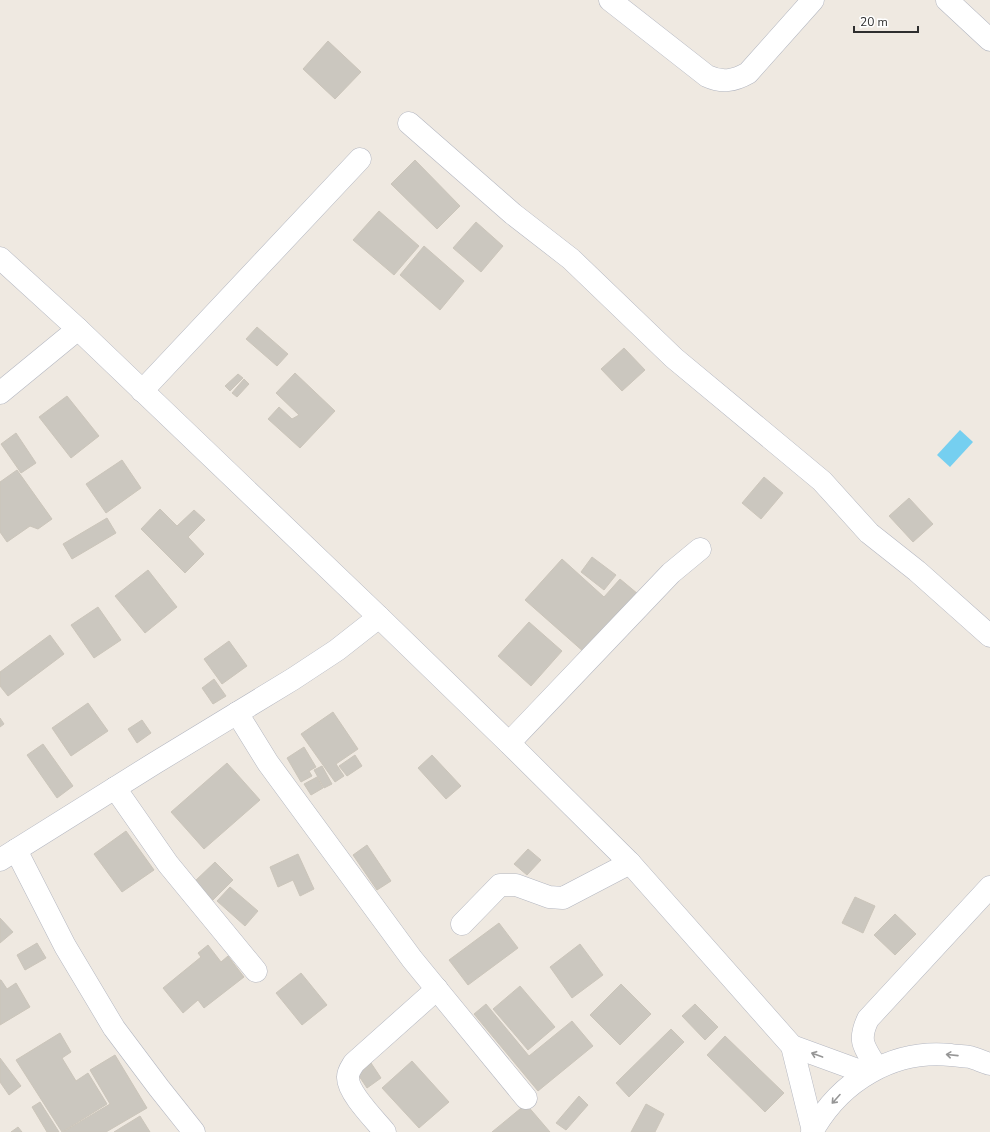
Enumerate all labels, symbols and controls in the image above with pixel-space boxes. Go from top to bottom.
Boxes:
scale bar [854,8,918,34]
text: 20 m [860,14,888,30]
one-way arrow [810,1051,823,1058]
one-way arrow [946,1051,959,1059]
one-way arrow [831,1094,840,1105]

